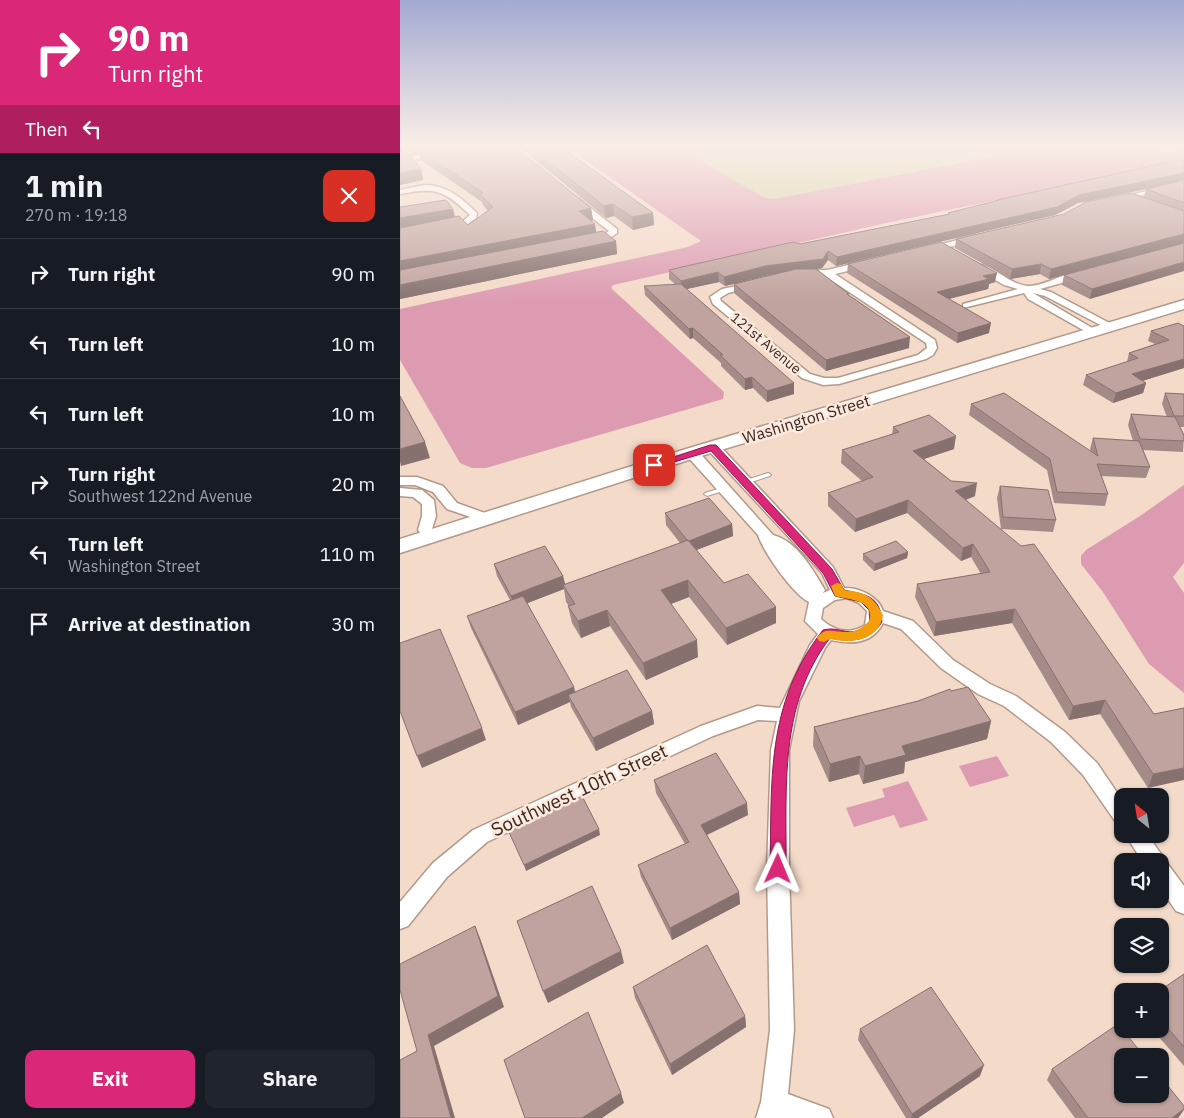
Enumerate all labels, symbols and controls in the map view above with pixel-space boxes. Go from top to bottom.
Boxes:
text: 90 m [108,15,190,61]
icon: right [25,20,90,85]
text: Turn right [108,59,203,88]
icon: left [78,115,106,143]
text: Then [25,117,68,141]
text: 1 min [25,166,103,205]
button: close [323,170,375,222]
text: 270 m · 19:18 [25,205,127,225]
icon: right [25,260,53,288]
text: Turn right [68,262,155,286]
text: 90 m [331,262,375,286]
street label: 121st Avenue [727,308,805,378]
icon: left [25,330,53,358]
text: Turn left [68,332,144,356]
text: 10 m [331,332,375,356]
street label: Washington Street [740,390,872,448]
icon: left [25,400,53,428]
text: Turn left [68,402,144,426]
text: 10 m [331,402,375,426]
pin [633,444,675,486]
icon: arrive [640,451,668,479]
text: Turn right [68,462,155,486]
icon: right [25,470,53,498]
text: 20 m [331,472,375,496]
text: Southwest 122nd Avenue [68,486,252,506]
text: Turn left [68,532,144,556]
icon: left [25,540,53,568]
text: 110 m [320,542,375,566]
text: Washington Street [68,556,200,576]
icon: arrive [25,610,53,638]
text: Arrive at destination [68,612,251,636]
text: 30 m [331,612,375,636]
street label: Southwest 10th Street [487,739,671,841]
north arrow [1114,788,1169,842]
map controls [1114,788,1169,1103]
position arrow [751,842,803,894]
button: sound [1114,853,1169,908]
button: layers [1114,918,1169,973]
button: + [1114,983,1169,1038]
button: − [1114,1048,1169,1103]
button: Exit [25,1050,195,1108]
button: Share [205,1050,375,1108]

